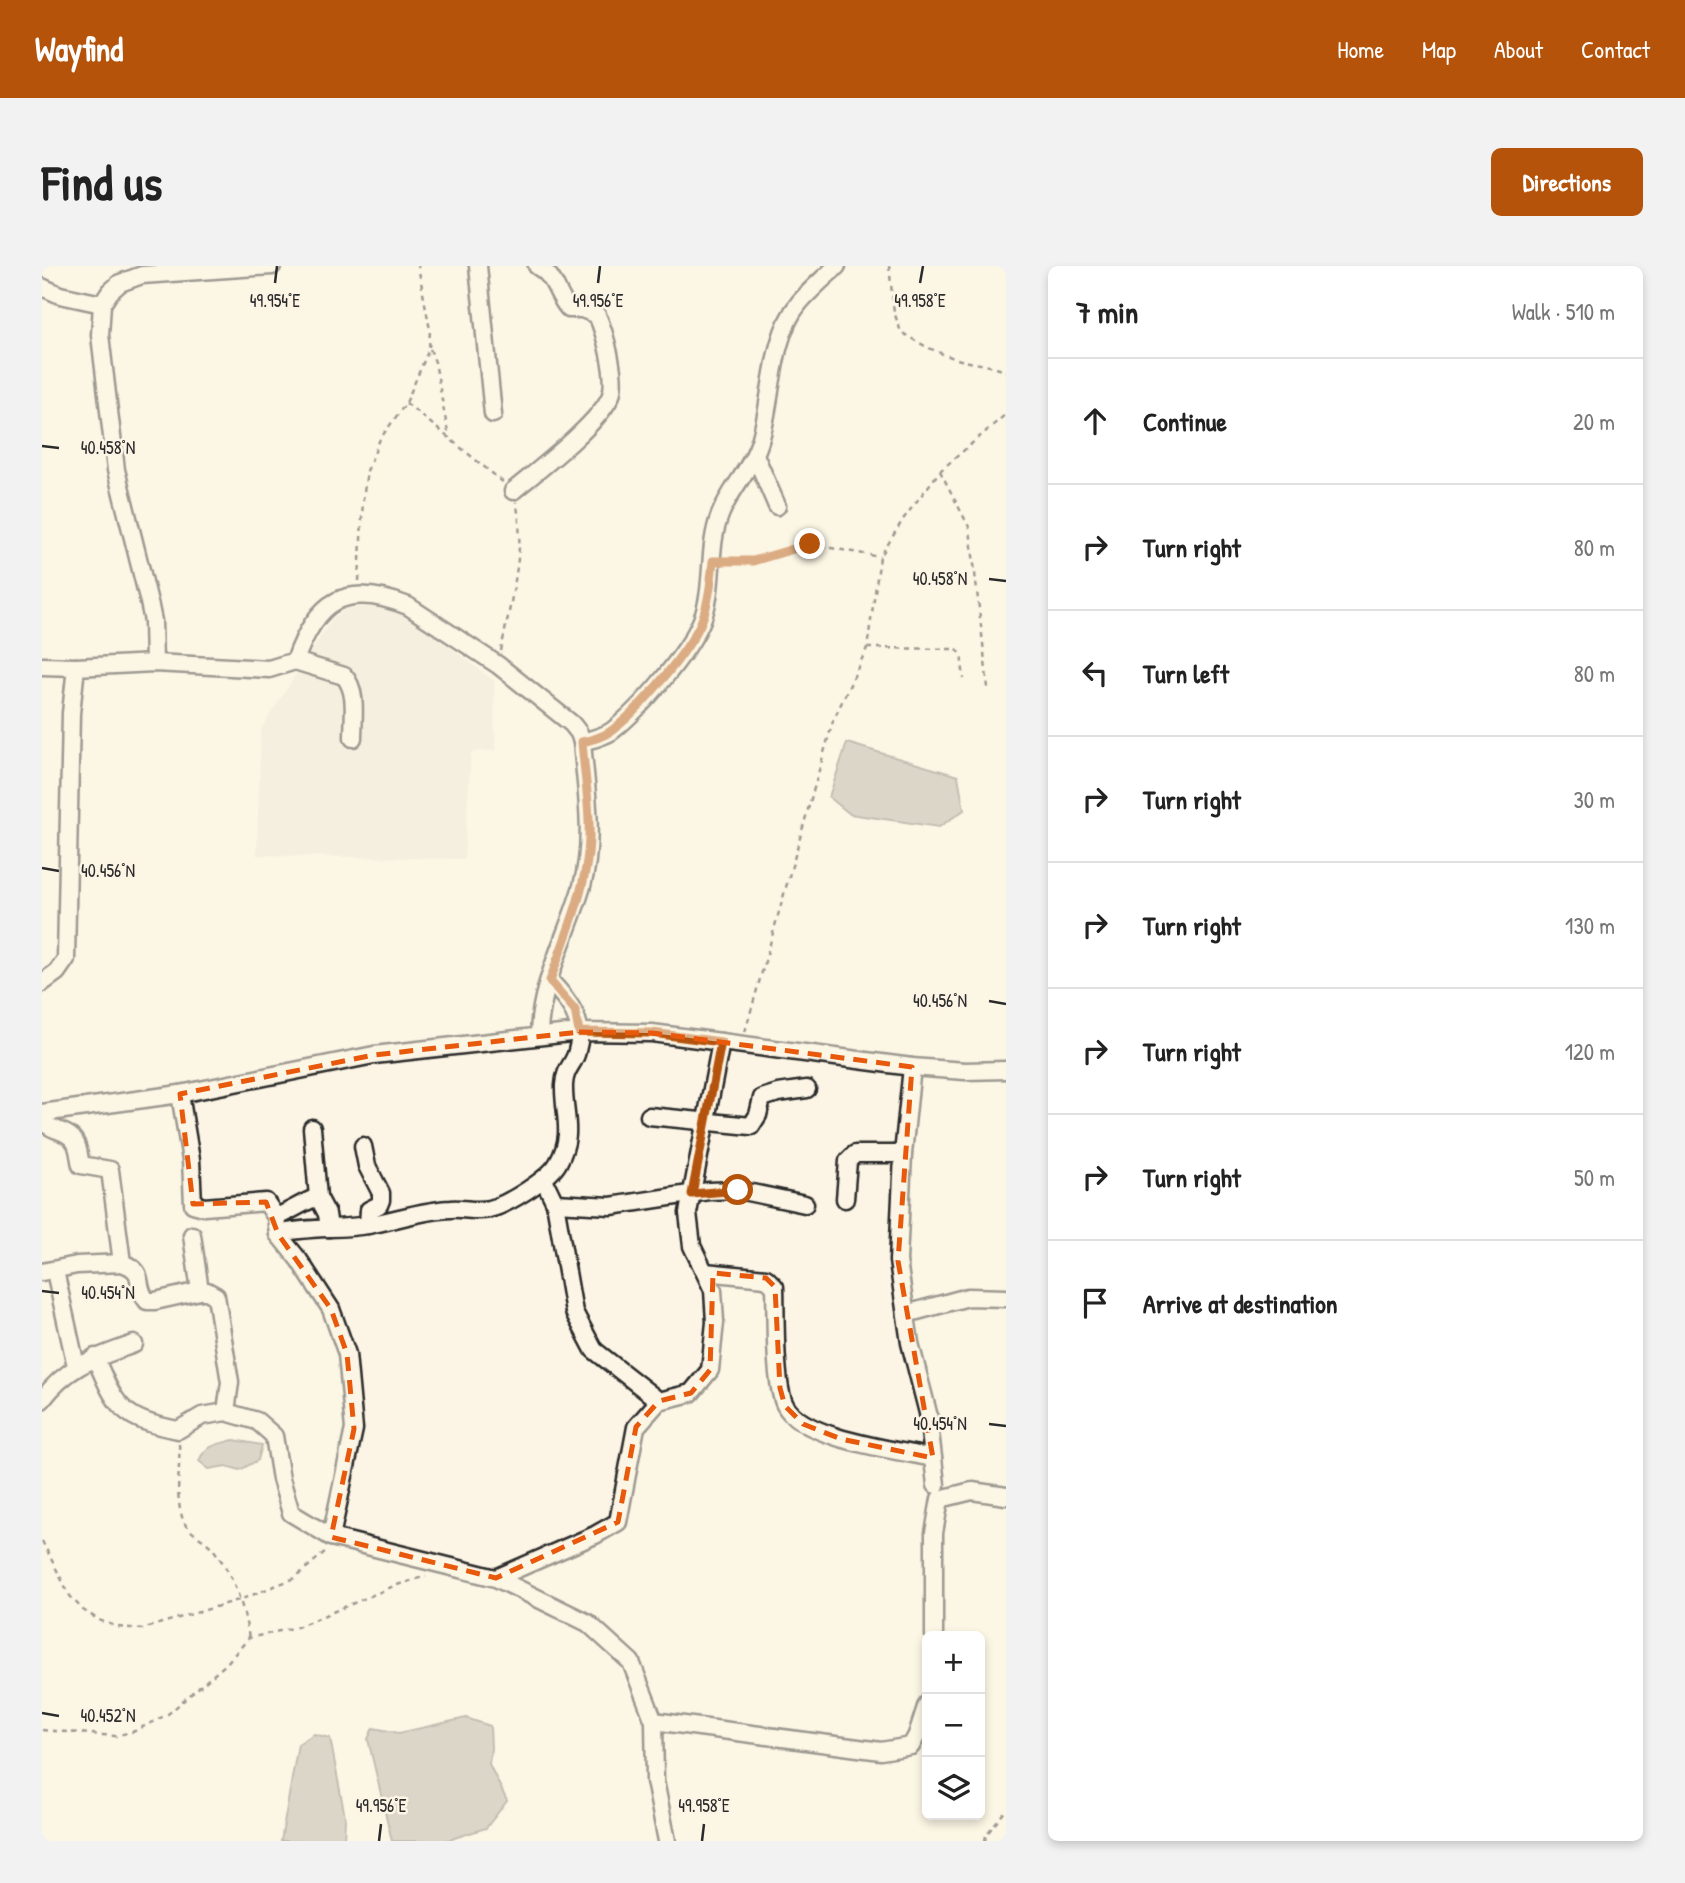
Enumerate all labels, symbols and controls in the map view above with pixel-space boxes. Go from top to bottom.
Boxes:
text: Wayfind [35,27,123,71]
text: Home [1337,33,1384,65]
text: Map [1422,33,1456,65]
text: About [1494,33,1543,65]
text: Contact [1581,33,1650,65]
button: Directions [1491,148,1643,216]
text: Find us [42,149,162,215]
text: 49.954°E [250,288,300,313]
text: 49.956°E [573,288,623,313]
text: 49.958°E [894,288,946,313]
text: 7 min [1076,292,1138,332]
text: Walk · 510 m [1512,296,1615,327]
icon: ahead [1076,402,1114,440]
text: Continue [1143,404,1227,439]
text: 20 m [1573,406,1615,437]
text: 40.458°N [81,435,135,460]
route end [794,528,825,559]
icon: right [1076,528,1114,566]
text: Turn right [1143,530,1241,565]
text: 80 m [1574,532,1615,563]
text: 40.458°N [913,566,967,591]
icon: left [1076,654,1114,692]
text: Turn left [1143,656,1229,691]
text: 80 m [1574,658,1615,689]
icon: right [1076,780,1114,818]
text: Turn right [1143,782,1241,817]
text: 30 m [1573,784,1615,815]
text: 40.456°N [81,858,135,883]
icon: right [1076,906,1114,944]
text: Turn right [1143,908,1241,943]
text: 130 m [1565,910,1615,941]
text: 40.456°N [913,988,967,1013]
icon: right [1076,1032,1114,1070]
text: Turn right [1143,1034,1241,1069]
text: 120 m [1565,1036,1615,1067]
icon: right [1076,1158,1114,1196]
text: Turn right [1143,1160,1241,1195]
text: 50 m [1574,1162,1615,1193]
route start [722,1174,753,1205]
text: 40.454°N [81,1280,135,1305]
icon: arrive [1076,1284,1114,1322]
text: Arrive at destination [1143,1286,1338,1321]
text: 40.454°N [913,1411,967,1436]
map controls [922,1631,985,1820]
button: + [922,1631,985,1694]
button: − [922,1694,985,1757]
text: 40.452°N [80,1703,136,1728]
button: layers [922,1757,985,1820]
text: 49.956°E [356,1793,406,1818]
text: 49.958°E [678,1793,730,1818]

